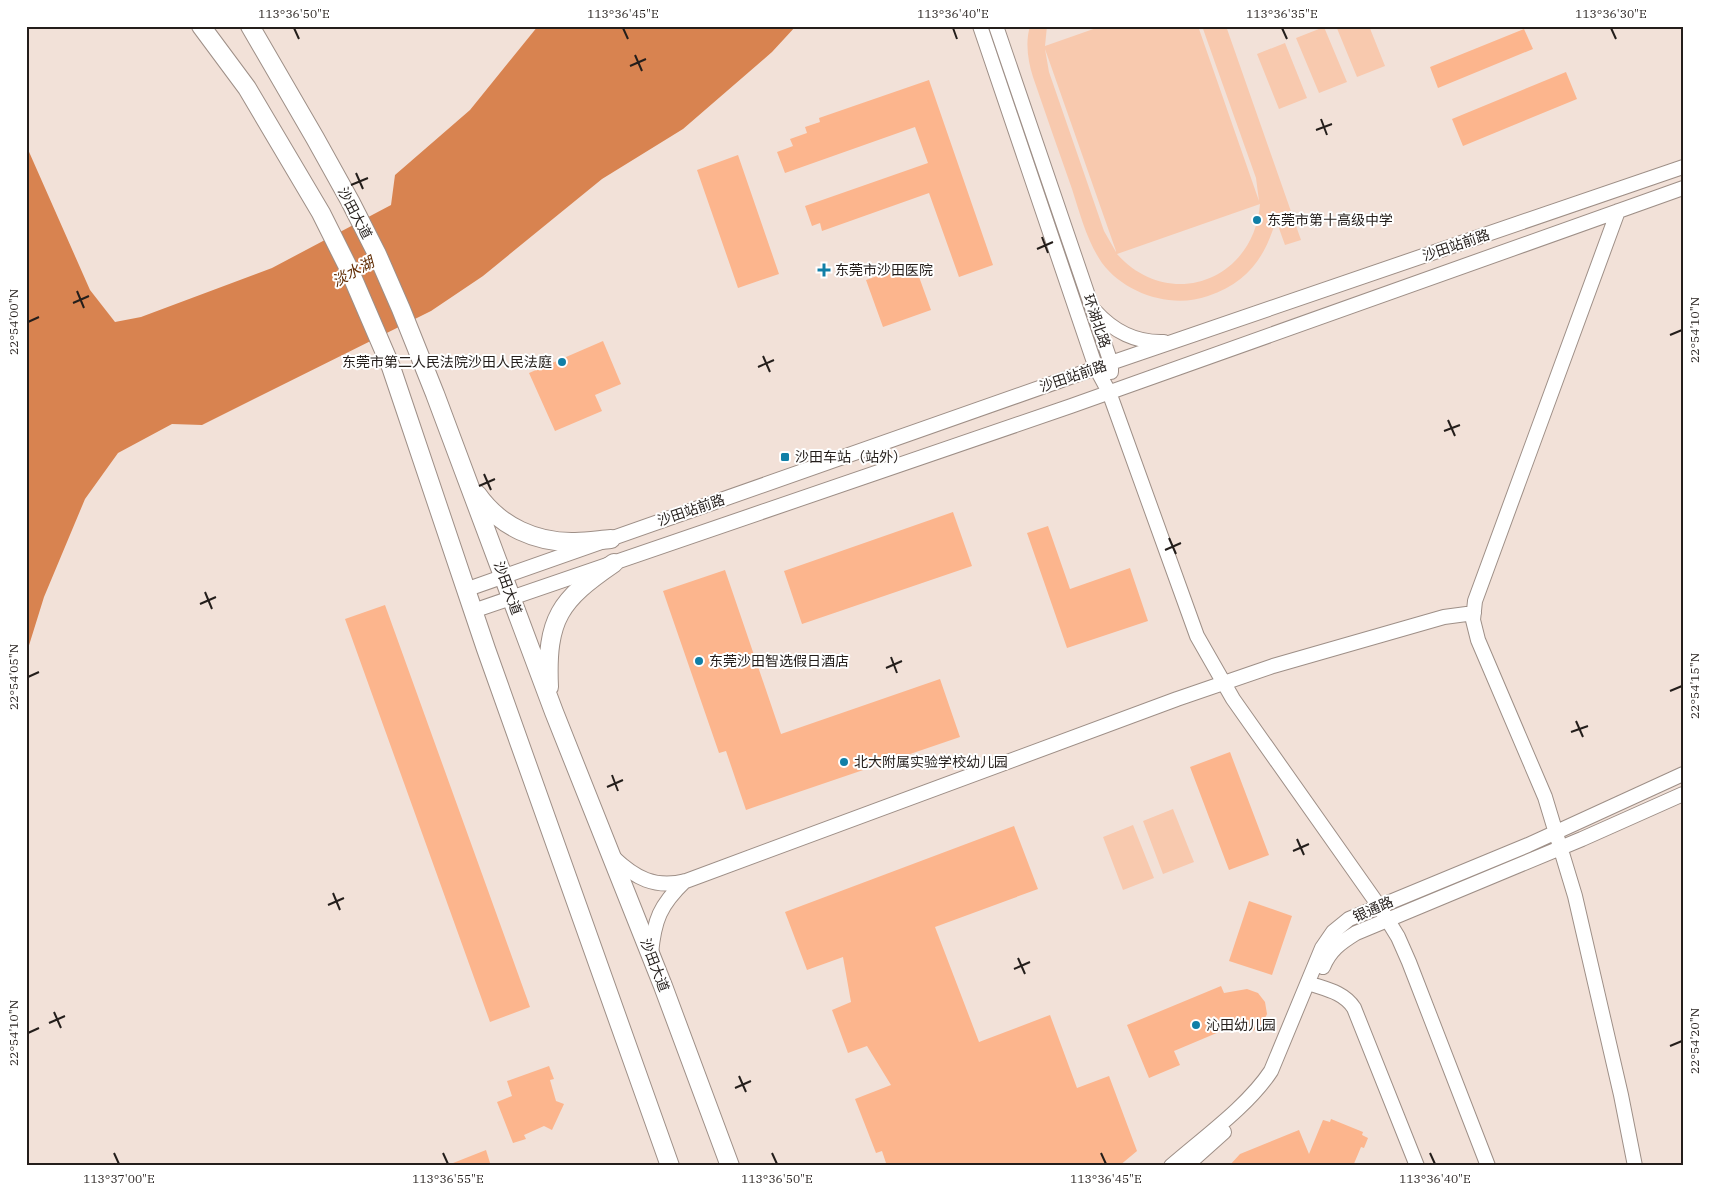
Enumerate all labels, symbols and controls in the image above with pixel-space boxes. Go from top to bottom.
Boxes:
text: 113°36'50"E [258,6,330,21]
text: 113°36'45"E [587,6,659,21]
text: 113°36'40"E [917,6,989,21]
text: 113°36'35"E [1246,6,1318,21]
text: 113°36'30"E [1575,6,1647,21]
street label: 沙田大道 [334,184,376,242]
place label: 东莞市第十高级中学 [1267,211,1393,229]
marker: 东莞市第十高级中学 [1251,214,1263,226]
street label: 沙田站前路 [1420,225,1492,265]
water label: 淡水湖 [328,251,379,291]
place label: 东莞市沙田医院 [835,261,933,279]
marker: 东莞市沙田医院 [817,263,831,277]
text: 22°54'00"N [6,289,21,355]
street label: 环湖北路 [1079,292,1115,350]
text: 22°54'10"N [1687,297,1702,363]
place label: 东莞市第二人民法院沙田人民法庭 [342,353,552,371]
marker: 东莞市第二人民法院沙田人民法庭 [556,356,568,368]
street label: 沙田站前路 [1037,356,1109,396]
place label: 沙田车站（站外） [795,448,907,466]
marker: 沙田车站（站外） [779,451,791,463]
street label: 沙田站前路 [655,490,727,530]
street label: 沙田大道 [490,559,526,617]
text: 22°54'05"N [6,644,21,710]
place label: 东莞沙田智选假日酒店 [709,652,849,670]
text: 22°54'15"N [1687,653,1702,719]
marker: 东莞沙田智选假日酒店 [693,655,705,667]
place label: 北大附属实验学校幼儿园 [854,753,1008,771]
marker: 北大附属实验学校幼儿园 [838,756,850,768]
street label: 银通路 [1350,892,1396,926]
street label: 沙田大道 [637,936,673,994]
text: 22°54'10"N [6,1000,21,1066]
text: 22°54'20"N [1687,1008,1702,1074]
place label: 沁田幼儿园 [1206,1016,1276,1034]
marker: 沁田幼儿园 [1190,1019,1202,1031]
text: 113°37'00"E [83,1171,155,1186]
text: 113°36'55"E [412,1171,484,1186]
text: 113°36'50"E [741,1171,813,1186]
text: 113°36'45"E [1070,1171,1142,1186]
text: 113°36'40"E [1399,1171,1471,1186]

